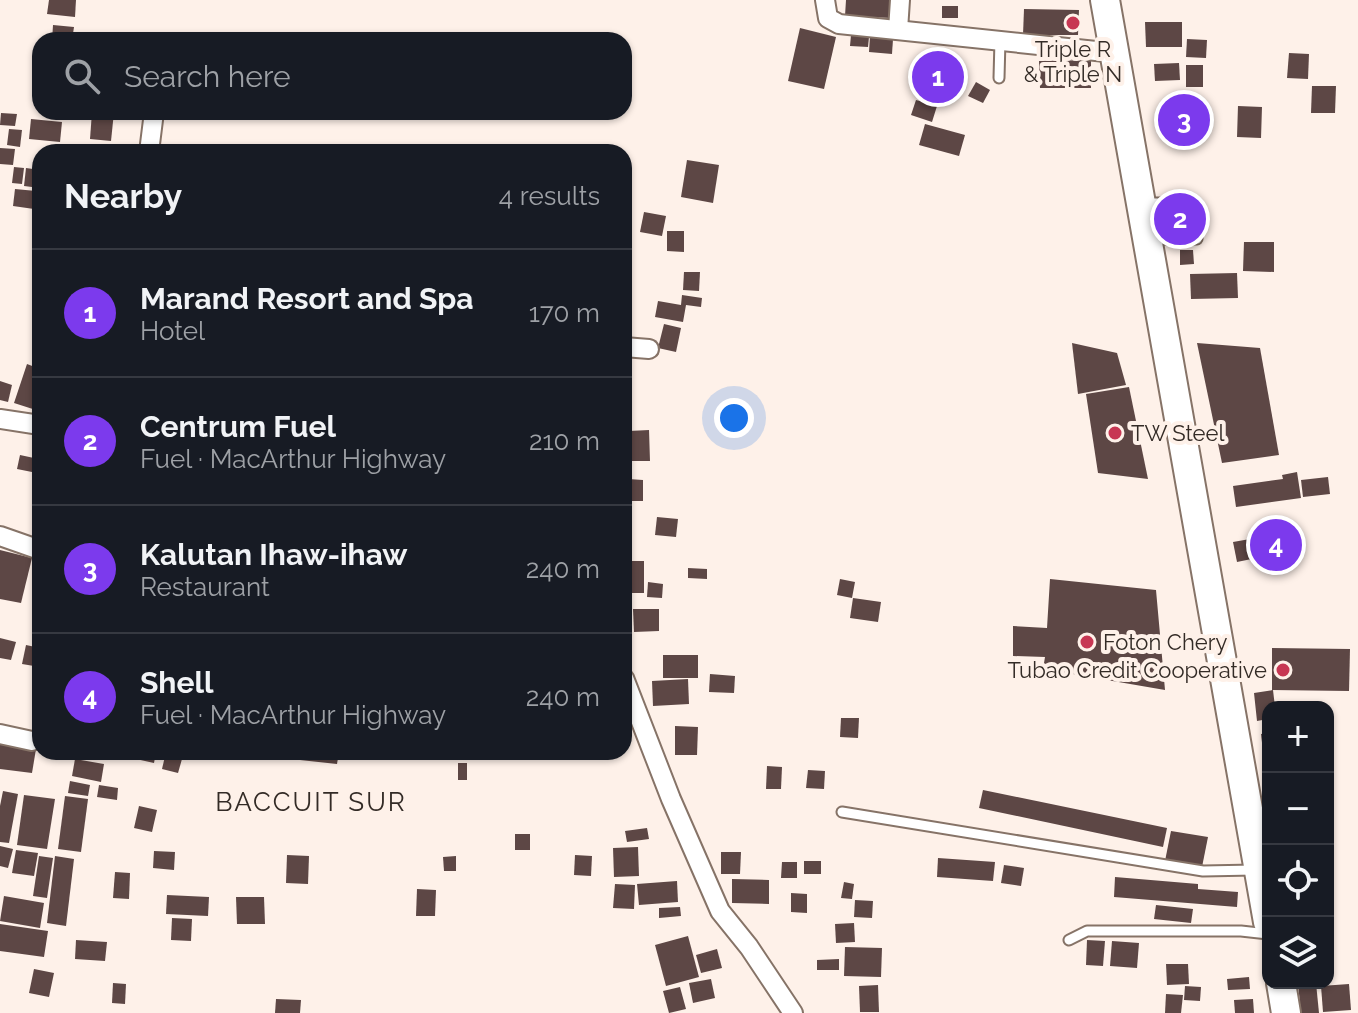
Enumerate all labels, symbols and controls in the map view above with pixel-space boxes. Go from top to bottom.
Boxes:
marker: Triple R & Triple N [1064,14,1082,32]
search box [32,32,632,120]
place label: Triple R & Triple N [1024,36,1122,87]
pin: 1 [912,47,964,107]
icon: search [60,54,104,98]
text: Search here [124,59,291,94]
pin: 3 [1158,90,1210,150]
text: Nearby [64,176,182,216]
text: 4 results [499,181,600,211]
pin: 2 [1154,189,1206,249]
text: Marand Resort and Spa [140,281,474,316]
text: 1 [84,298,96,328]
text: 170 m [529,298,600,328]
text: Hotel [140,316,205,346]
your location [714,398,754,438]
text: Centrum Fuel [140,409,336,444]
place label: TW Steel [1131,420,1224,446]
marker: TW Steel [1106,424,1124,442]
text: 2 [83,426,97,456]
text: 210 m [529,426,600,456]
text: Fuel · MacArthur Highway [140,444,446,474]
pin: 4 [1250,515,1302,575]
text: Kalutan Ihaw-ihaw [140,537,408,572]
text: 3 [83,554,97,584]
text: 240 m [526,554,600,584]
text: Restaurant [140,572,270,602]
place label: Foton Chery [1103,629,1227,655]
marker: Foton Chery [1078,633,1096,651]
place label: Tubao Credit Cooperative [1008,657,1267,683]
marker: Tubao Credit Cooperative [1274,661,1292,679]
text: Shell [140,665,213,700]
text: 4 [83,682,97,712]
text: 240 m [526,682,600,712]
text: Fuel · MacArthur Highway [140,700,446,730]
map controls [1262,701,1334,989]
button: + [1262,701,1334,773]
button: − [1262,773,1334,845]
district label: BACCUIT SUR [215,787,407,817]
button: locate [1262,845,1334,917]
button: layers [1262,917,1334,989]

